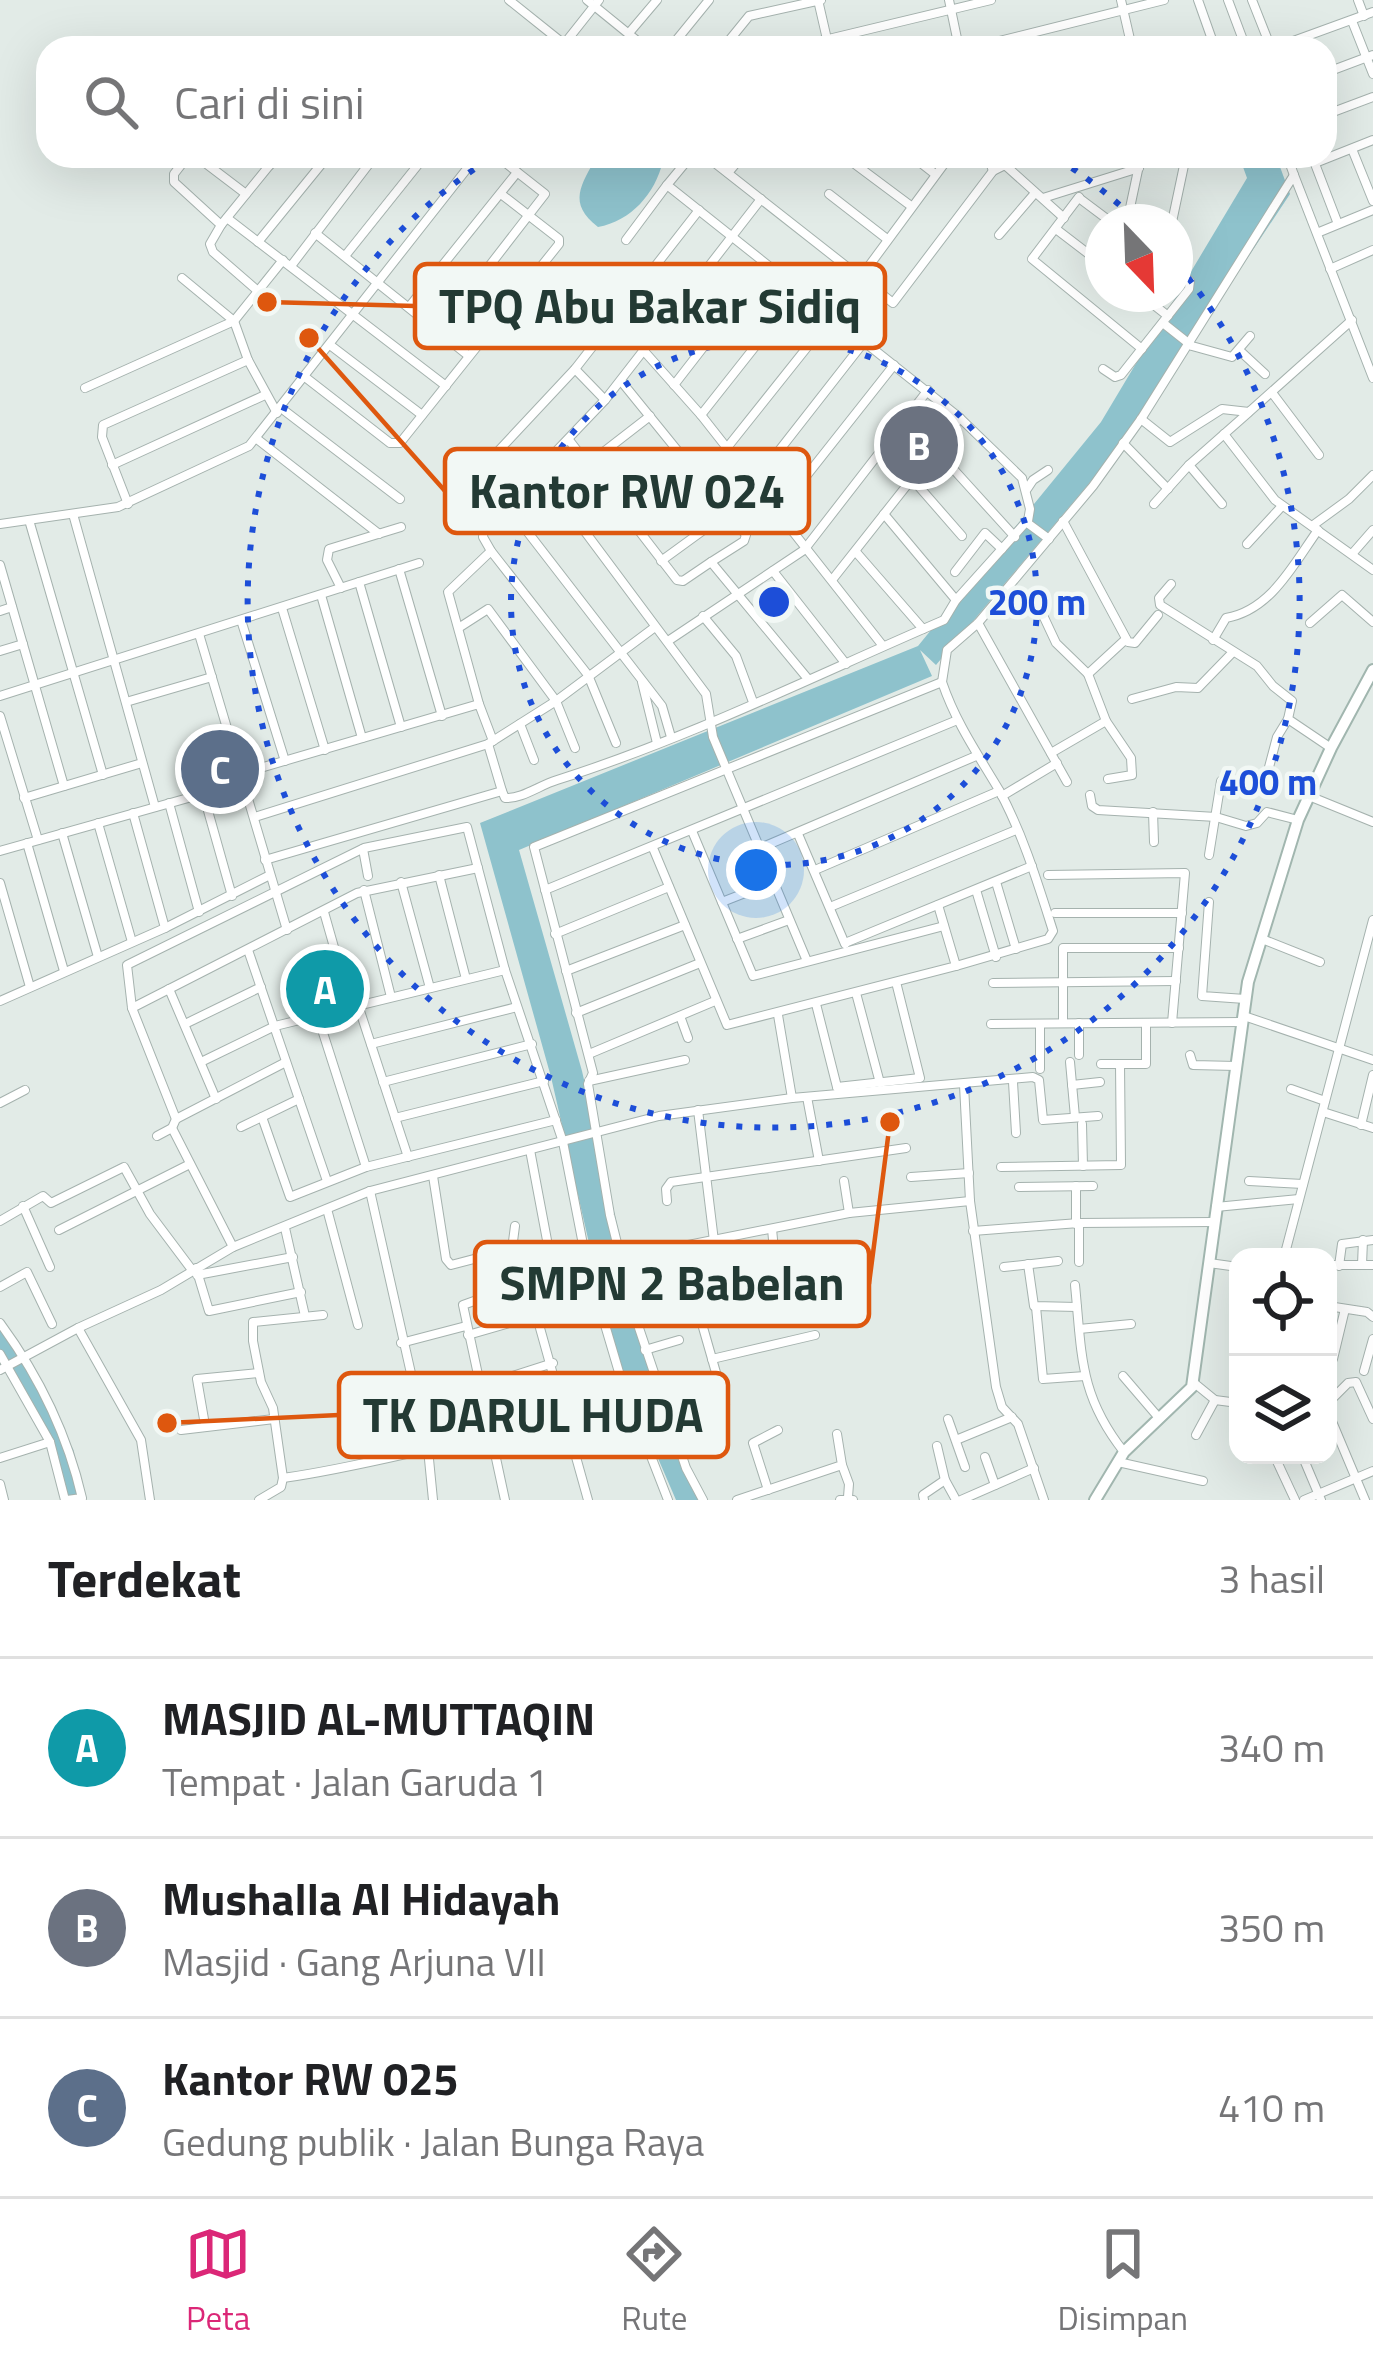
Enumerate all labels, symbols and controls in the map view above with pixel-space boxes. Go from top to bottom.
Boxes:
search box [36,36,1337,168]
text: Cari di sini [174,68,365,136]
icon: search [78,69,144,135]
north arrow [1085,204,1193,312]
callout: TPQ Abu Bakar Sidiq [415,264,885,348]
text: TPQ Abu Bakar Sidiq [439,269,861,342]
pin: B [880,400,958,490]
callout: Kantor RW 024 [445,449,809,533]
text: Kantor RW 024 [469,454,785,527]
text: 200 m [988,574,1086,629]
centre of rings [753,581,795,623]
pin: C [181,724,259,814]
text: 400 m [1219,754,1317,809]
your location [726,840,786,900]
pin: A [286,944,364,1034]
callout: SMPN 2 Babelan [475,1242,869,1326]
text: SMPN 2 Babelan [499,1246,845,1319]
map controls [1229,1248,1337,1464]
button: locate [1229,1248,1337,1356]
button: layers [1229,1356,1337,1464]
callout: TK DARUL HUDA [339,1373,728,1457]
text: TK DARUL HUDA [363,1378,703,1451]
text: Terdekat [48,1539,241,1617]
text: 3 hasil [1218,1549,1325,1608]
text: MASJID AL-MUTTAQIN [162,1684,595,1752]
text: A [75,1718,99,1777]
text: 340 m [1218,1718,1325,1777]
text: Tempat · Jalan Garuda 1 [162,1752,548,1811]
text: Mushalla Al Hidayah [162,1864,560,1932]
text: B [75,1898,99,1957]
text: 350 m [1218,1898,1325,1957]
text: Masjid · Gang Arjuna VII [162,1932,546,1991]
text: Kantor RW 025 [162,2044,459,2112]
text: C [76,2078,98,2137]
text: 410 m [1218,2078,1325,2137]
text: Gedung publik · Jalan Bunga Raya [162,2112,704,2171]
tab: Peta [185,2221,251,2343]
tab: Rute [621,2221,687,2343]
tab: Disimpan [1058,2221,1188,2343]

